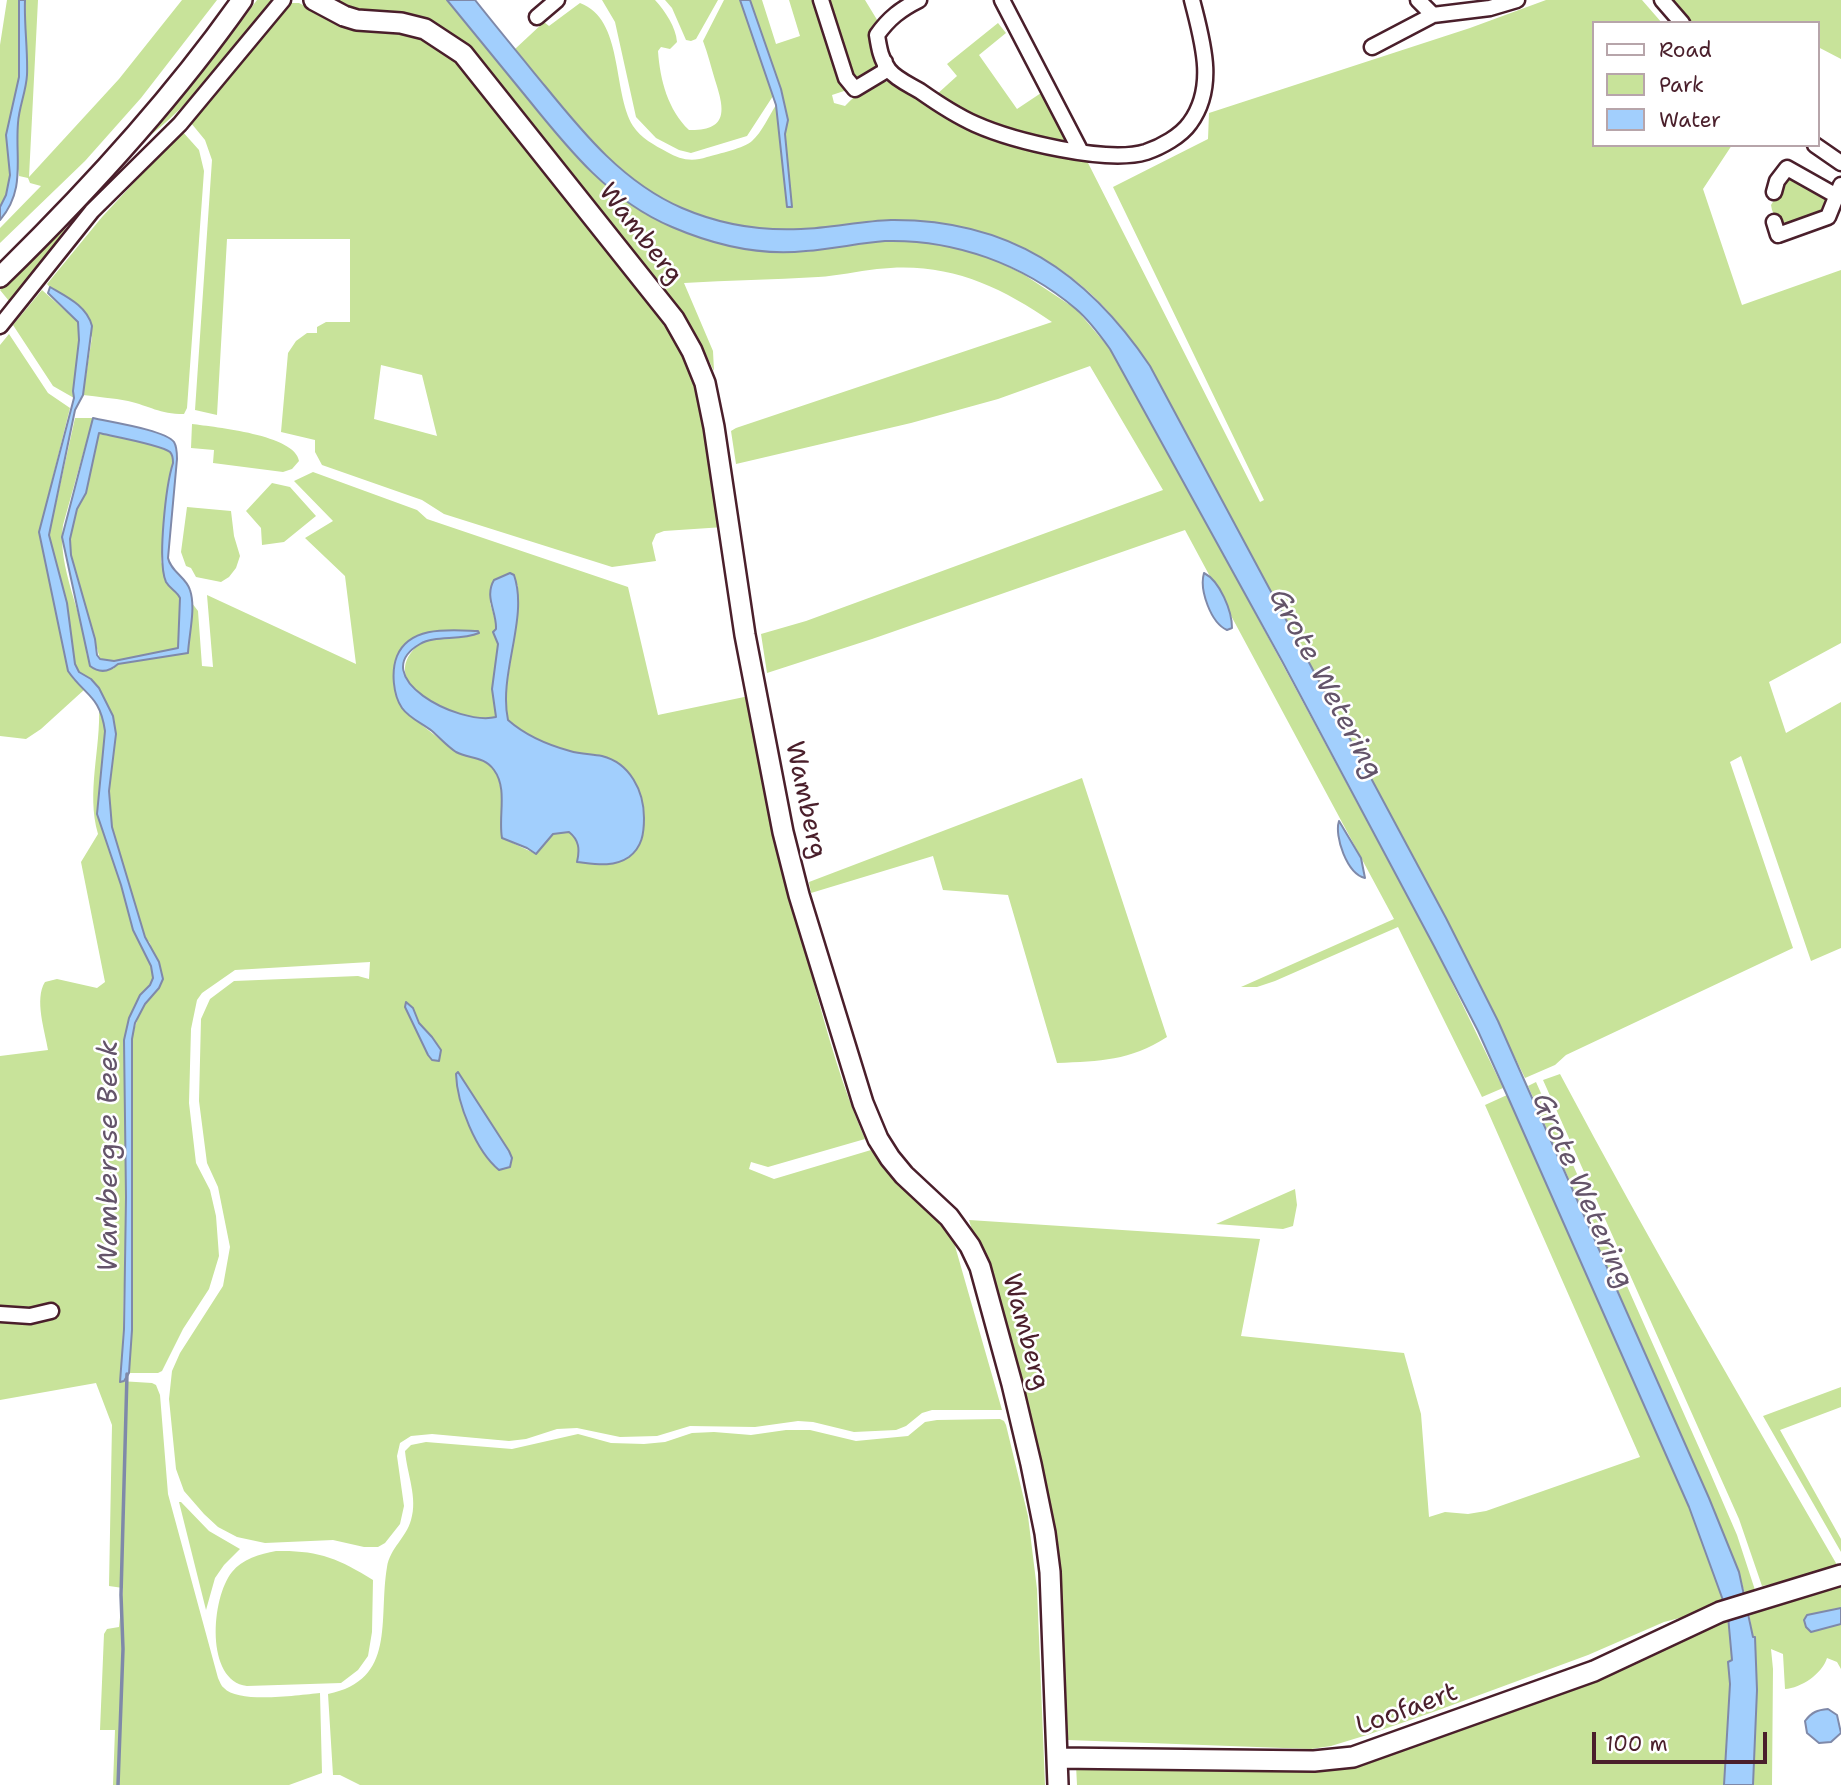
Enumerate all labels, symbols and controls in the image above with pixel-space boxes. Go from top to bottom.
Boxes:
legend [1592,21,1820,147]
text: Road [1659,36,1712,64]
text: Park [1659,71,1704,99]
text: Water [1659,106,1721,134]
street label: Wamberg [591,178,689,290]
water label: Grote Wetering [1261,583,1389,785]
street label: Wamberg [777,739,833,861]
water label: Wambergse Beek [93,1040,127,1272]
water label: Grote Wetering [1524,1088,1640,1294]
street label: Wamberg [995,1270,1055,1394]
street label: Loofaert [1352,1677,1462,1743]
scale bar [1596,1718,1771,1762]
text: 100 m [1605,1730,1668,1758]

